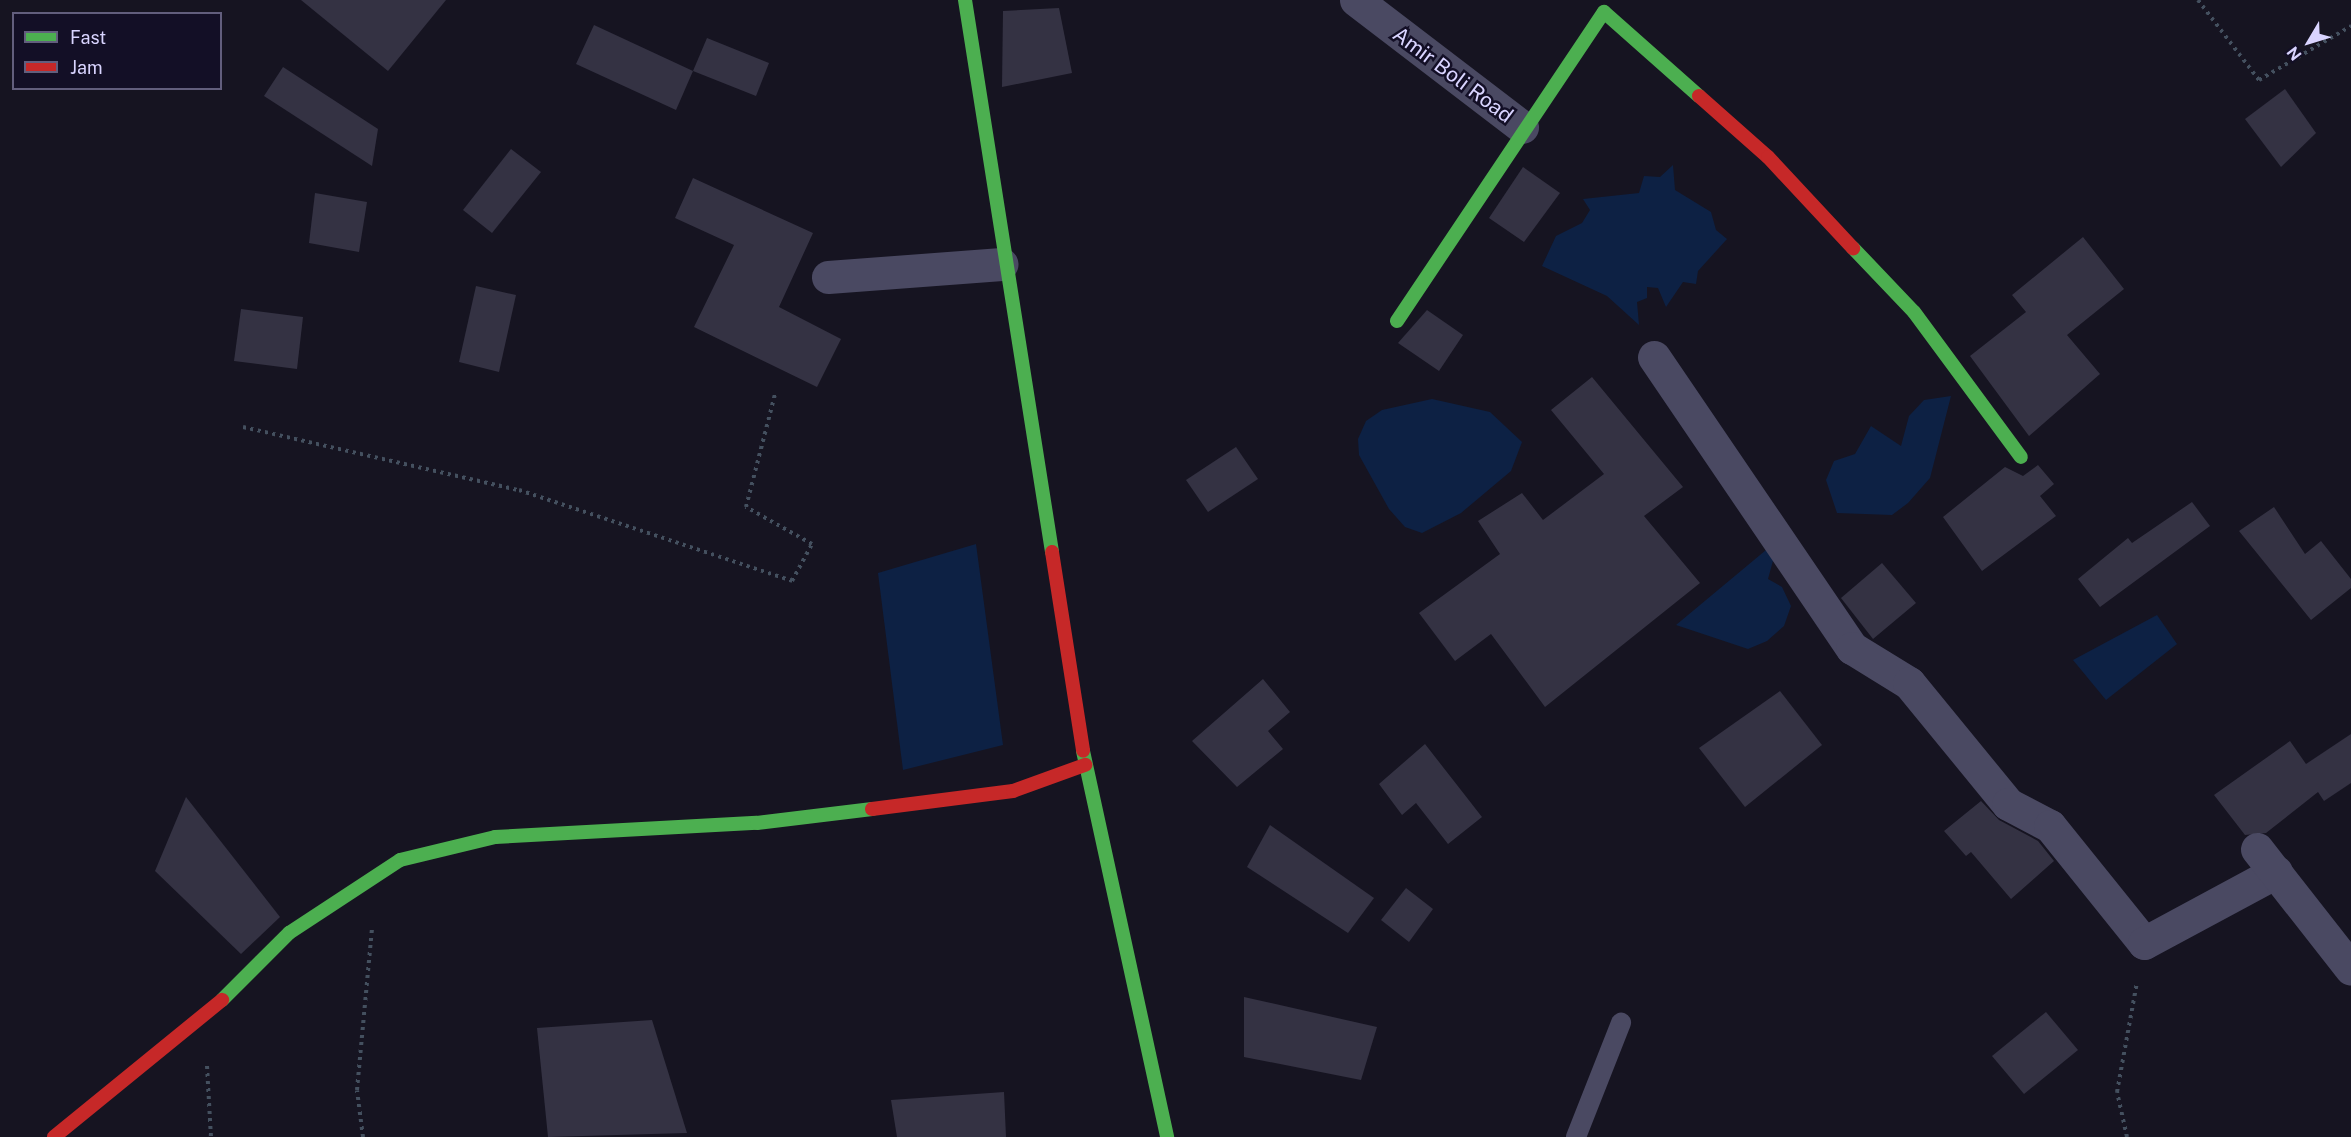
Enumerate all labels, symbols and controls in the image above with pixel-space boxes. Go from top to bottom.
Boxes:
legend [12,12,222,90]
north arrow [2279,12,2339,72]
street label: Amir Boli Road [1388,22,1518,128]
text: Fast [70,27,106,48]
text: N [2283,43,2306,64]
text: Jam [70,57,103,78]

